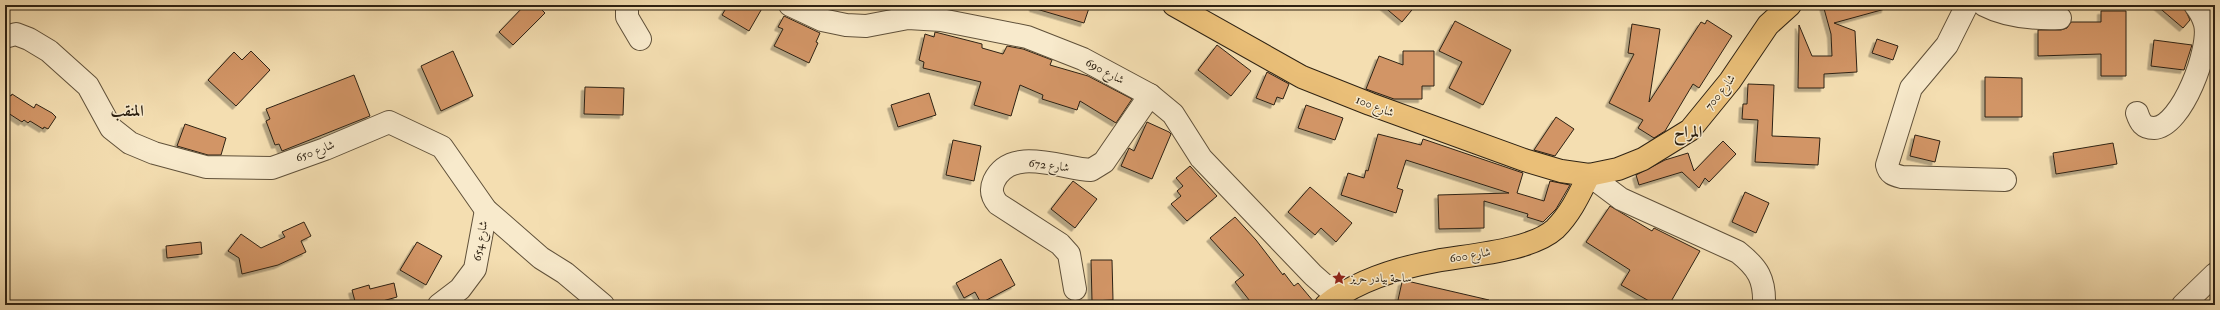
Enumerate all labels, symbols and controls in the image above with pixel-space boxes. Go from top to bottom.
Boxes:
street label: شارع 690 [1081,55,1127,91]
street label: شارع 700 [1702,71,1741,115]
street label: شارع 100 [1352,92,1396,123]
district label: المنقب [110,101,144,121]
district label: المراح [1674,122,1702,146]
street label: شارع 650 [293,137,338,169]
street label: شارع 672 [1027,156,1070,178]
street label: شارع 654 [470,219,494,263]
street label: شارع 600 [1448,244,1493,269]
place icon: ساحة بيادر حريز [1331,270,1347,286]
place label: ساحة بيادر حريز [1348,271,1412,286]

